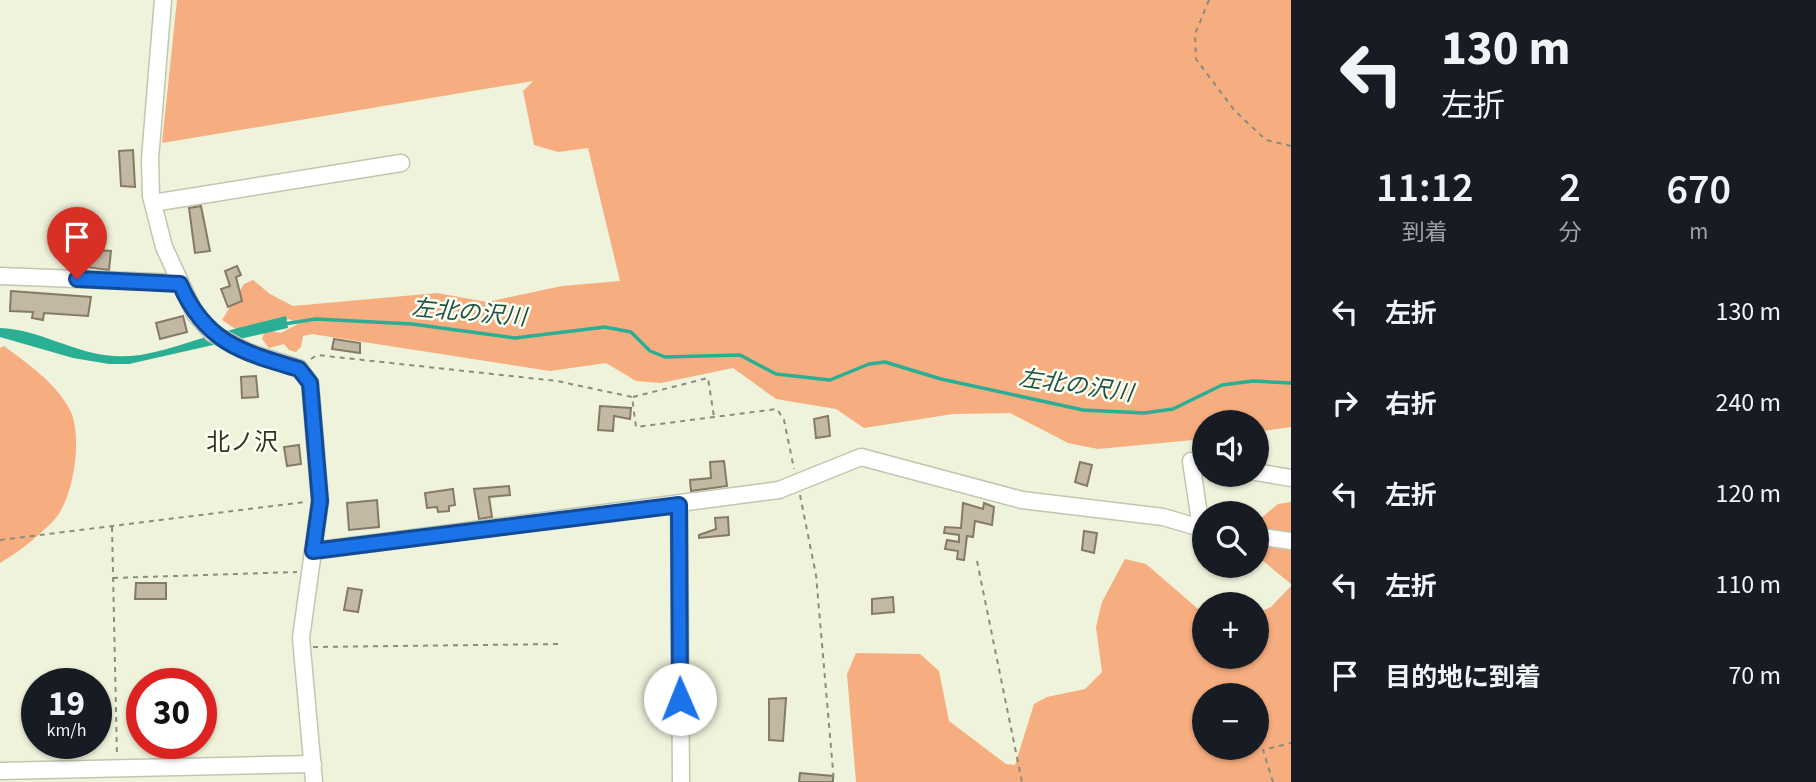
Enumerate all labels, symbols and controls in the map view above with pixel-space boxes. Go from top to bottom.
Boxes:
text: 130 m [1441,14,1570,84]
icon: left [1326,28,1417,119]
text: 左折 [1441,83,1505,129]
text: 11:12 [1376,158,1474,218]
text: 2 [1559,158,1581,218]
text: 670 [1666,160,1731,220]
pin [47,207,107,279]
text: m [1689,215,1708,248]
text: 到着 [1402,216,1448,249]
text: 分 [1559,216,1582,249]
icon: arrive [58,218,96,256]
water label: 左北の沢川 [410,291,531,334]
icon: left [1326,293,1364,331]
text: 130 m [1715,293,1781,330]
text: 左折 [1385,295,1437,332]
water label: 左北の沢川 [1017,361,1138,410]
icon: right [1326,384,1364,422]
text: 240 m [1715,384,1781,421]
text: 右折 [1385,386,1437,423]
map controls [1192,410,1269,760]
button: sound [1192,410,1269,487]
district label: 北ノ沢 [206,425,278,460]
icon: left [1326,475,1364,513]
text: 120 m [1715,475,1781,512]
text: 左折 [1385,477,1437,514]
button: search [1192,501,1269,578]
icon: left [1326,566,1364,604]
text: 110 m [1715,566,1781,603]
text: 左折 [1385,568,1437,605]
button: + [1192,592,1269,669]
icon: arrive [1326,657,1364,695]
text: 70 m [1728,657,1781,694]
text: 目的地に到着 [1385,659,1541,696]
position arrow [643,662,717,736]
speed limit sign: 30 [126,668,217,759]
text: 19 [48,679,85,729]
button: − [1192,683,1269,760]
text: km/h [47,718,86,743]

